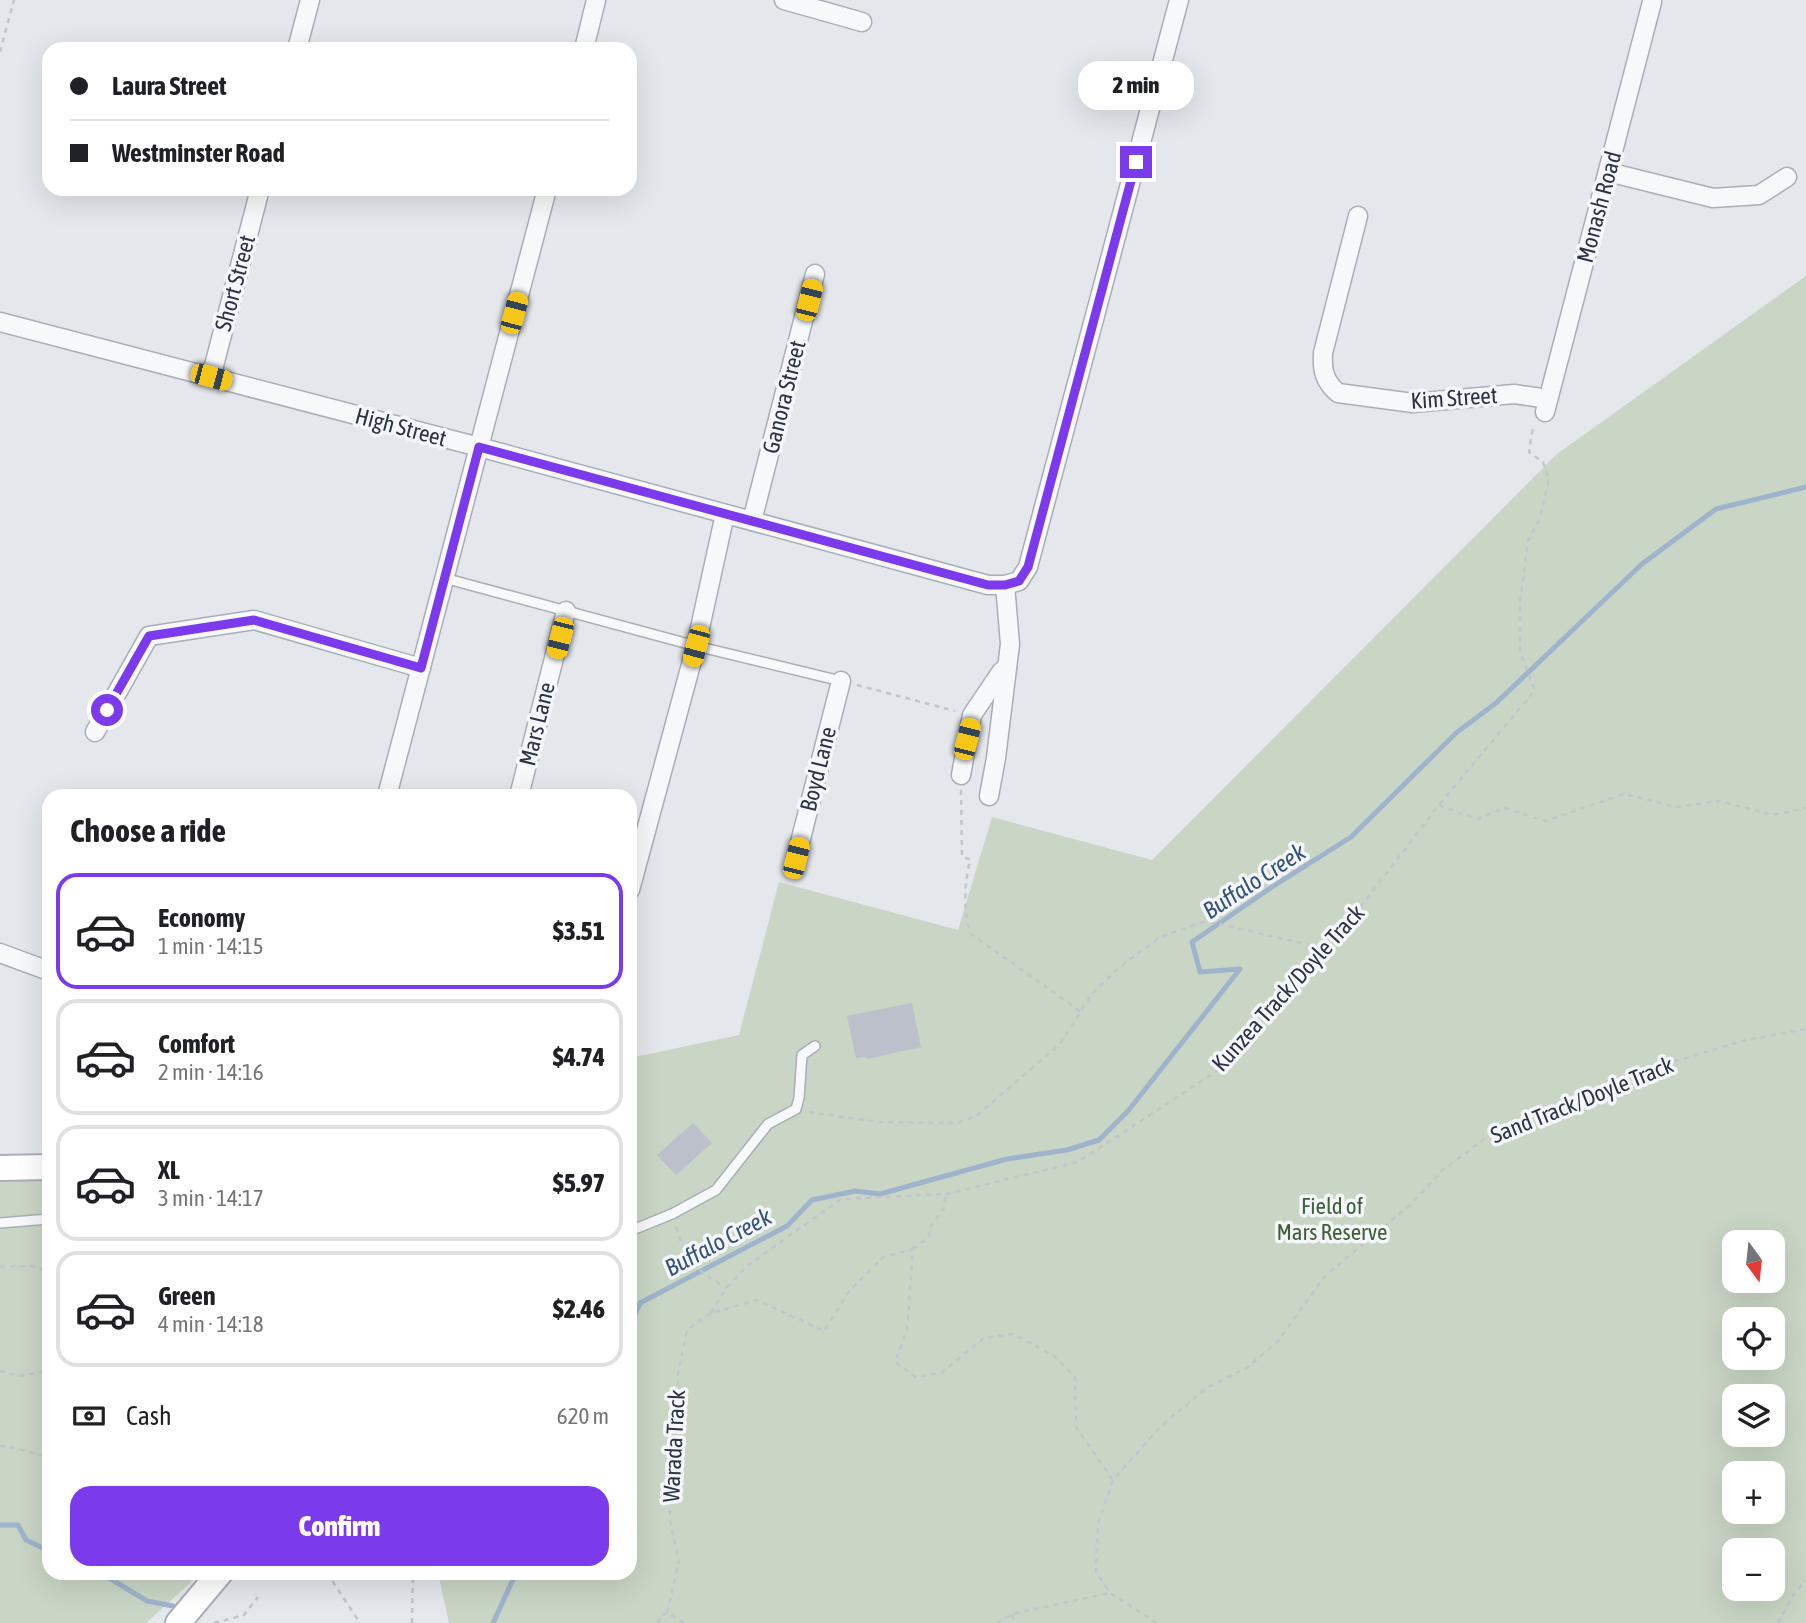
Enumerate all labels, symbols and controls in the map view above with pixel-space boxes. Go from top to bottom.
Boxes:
callout: 2 min [1078,60,1194,110]
text: Laura Street [112,71,227,101]
text: 2 min [1113,72,1159,98]
text: Westminster Road [112,138,285,168]
route end [1120,146,1152,178]
street label: Monash Road [1572,148,1626,266]
street label: Short Street [210,232,260,334]
car [794,277,825,323]
car [499,290,530,336]
street label: Ganora Street [757,338,811,456]
car [188,361,235,393]
street label: Kim Street [1410,382,1498,414]
street label: High Street [353,402,449,452]
car [545,615,576,661]
car [681,623,712,669]
street label: Mars Lane [514,679,560,769]
route start [91,694,123,726]
car [952,716,983,762]
street label: Boyd Lane [795,724,841,814]
text: Choose a ride [70,812,226,849]
car [781,835,812,881]
water label: Buffalo Creek [1198,838,1311,924]
icon: car [74,900,137,963]
street label: Kunzea Track/Doyle Track [1207,900,1369,1076]
text: Economy [158,903,245,933]
text: $3.51 [553,916,605,946]
text: 1 min · 14:15 [158,933,264,959]
icon: car [74,1026,137,1089]
text: Comfort [158,1029,235,1059]
text: $4.74 [553,1042,605,1072]
street label: Sand Track/Doyle Track [1487,1052,1677,1148]
text: 2 min · 14:16 [158,1059,264,1085]
icon: car [74,1152,137,1215]
text: XL [158,1155,180,1185]
text: $5.97 [553,1168,605,1198]
text: 3 min · 14:17 [158,1185,264,1211]
park label: Field of Mars Reserve [1276,1193,1388,1245]
water label: Buffalo Creek [660,1202,776,1281]
north arrow [1722,1230,1785,1293]
map controls [1722,1230,1785,1601]
icon: car [74,1278,137,1341]
text: Green [158,1281,216,1311]
text: $2.46 [553,1294,605,1324]
button: locate [1722,1307,1785,1370]
text: 4 min · 14:18 [158,1311,264,1337]
button: layers [1722,1384,1785,1447]
street label: Warada Track [658,1389,690,1503]
icon: cash [70,1397,108,1435]
text: Cash [126,1401,172,1431]
text: 620 m [557,1403,609,1429]
button: + [1722,1461,1785,1524]
button: Confirm [70,1486,609,1566]
button: − [1722,1538,1785,1601]

